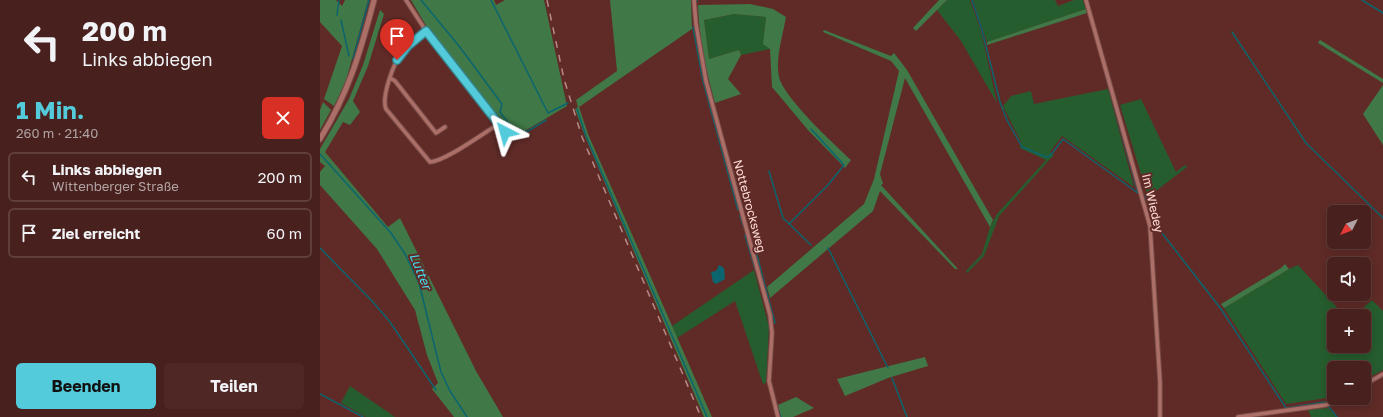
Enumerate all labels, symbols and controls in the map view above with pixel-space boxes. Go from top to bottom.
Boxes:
text: 200 m [82,14,167,47]
icon: left [16,16,68,68]
pin [380,19,414,60]
icon: arrive [386,25,408,47]
text: Links abbiegen [82,48,213,70]
text: 1 Min. [16,95,85,124]
button: close [262,97,304,139]
position arrow [484,111,526,153]
text: 260 m · 21:40 [16,125,98,141]
street label: Nottebrocksweg [730,158,770,254]
text: Links abbiegen [52,160,162,178]
icon: left [18,166,40,188]
text: 200 m [258,168,302,186]
street label: Im Wiedey [1139,172,1167,234]
text: Wittenberger Straße [52,178,179,194]
north arrow [1327,205,1371,249]
map controls [1327,205,1371,405]
icon: arrive [18,222,40,244]
text: Ziel erreicht [52,224,140,242]
text: 60 m [267,224,302,242]
water label: Lutter [406,250,436,293]
button: sound [1327,257,1371,301]
button: + [1327,309,1371,353]
button: − [1327,361,1371,405]
button: Beenden [16,363,156,409]
button: Teilen [164,363,304,409]

